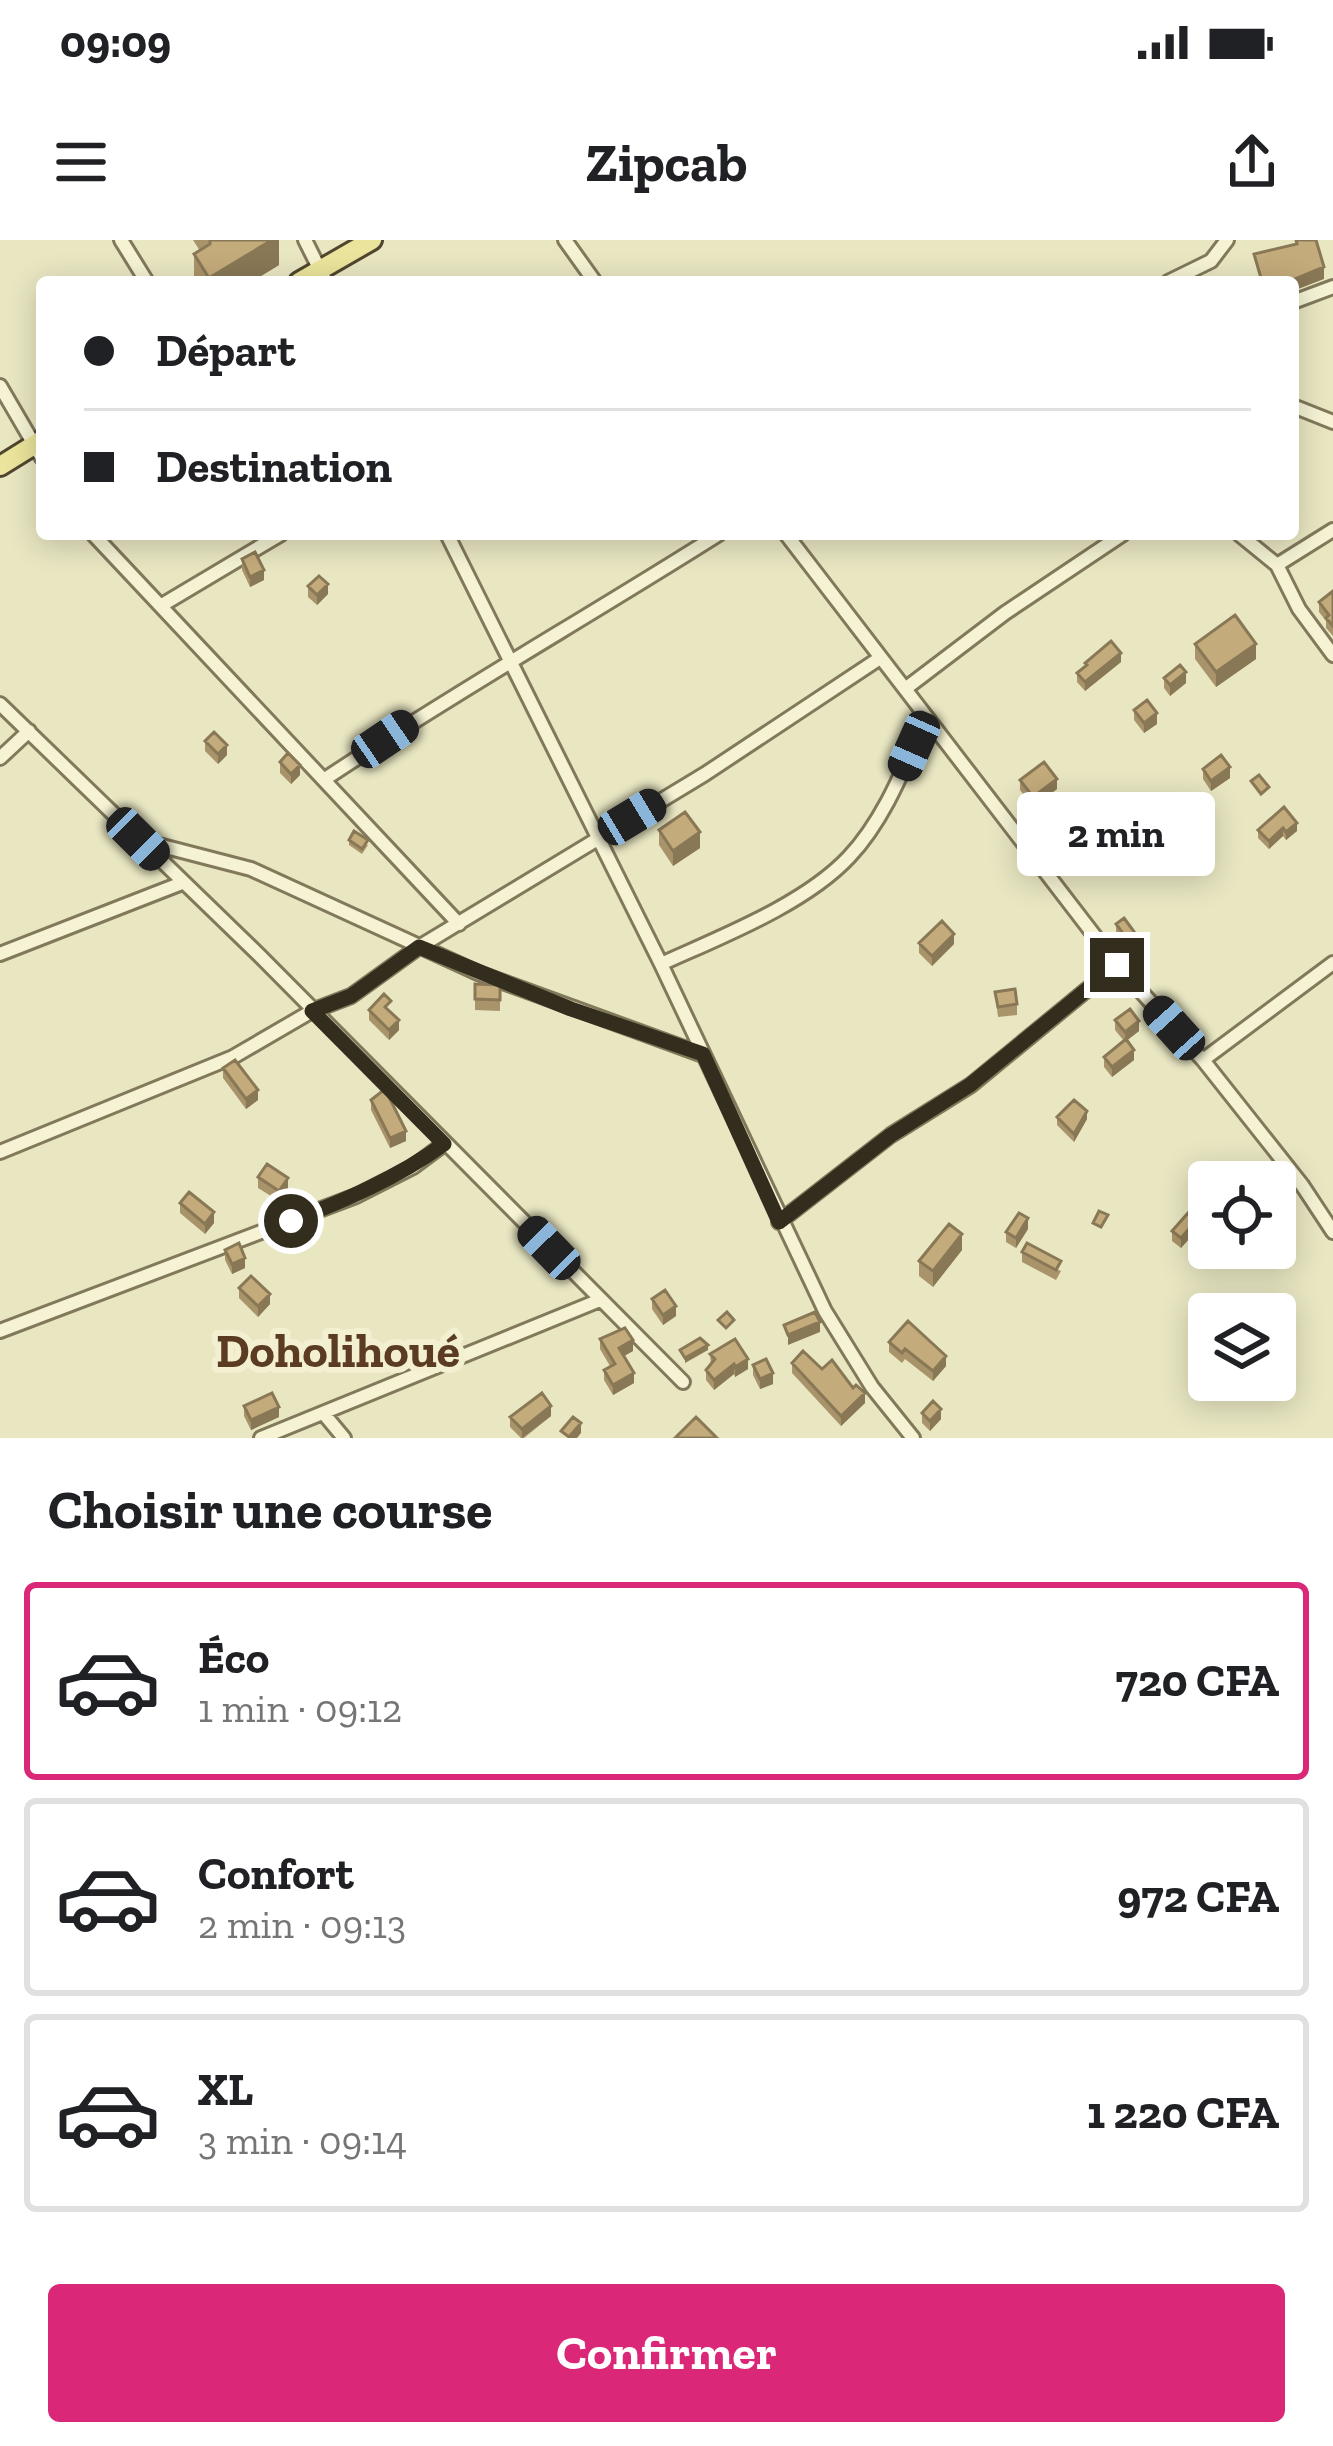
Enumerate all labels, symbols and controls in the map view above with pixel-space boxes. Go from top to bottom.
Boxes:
text: 09:09 [60,15,171,69]
icon: menu [48,129,114,195]
icon: share [1219,129,1285,195]
text: Zipcab [586,130,747,195]
text: Départ [156,324,295,378]
text: Destination [156,440,392,494]
car [345,704,425,774]
car [883,706,945,786]
car [592,783,672,851]
callout: 2 min [1018,791,1216,875]
car [100,801,176,877]
text: 2 min [1067,810,1165,857]
route end [1090,938,1144,992]
car [1137,989,1211,1067]
map controls [1188,1161,1296,1401]
button: locate [1188,1161,1296,1269]
route start [264,1194,318,1248]
car [511,1210,587,1286]
button: layers [1188,1293,1296,1401]
district label: Doholihoué [216,1322,460,1379]
text: Choisir une course [48,1477,492,1542]
icon: car [54,1627,162,1735]
text: Éco [198,1631,269,1685]
text: 720 CFA [1115,1654,1279,1708]
text: 1 min · 09:12 [198,1685,402,1732]
icon: car [54,1843,162,1951]
text: Confort [198,1847,354,1901]
text: 972 CFA [1117,1870,1279,1924]
text: 2 min · 09:13 [198,1901,406,1948]
icon: car [54,2059,162,2167]
text: XL [198,2063,253,2117]
text: 1 220 CFA [1087,2086,1279,2140]
text: 3 min · 09:14 [198,2117,407,2164]
button: Confirmer [48,2284,1285,2422]

